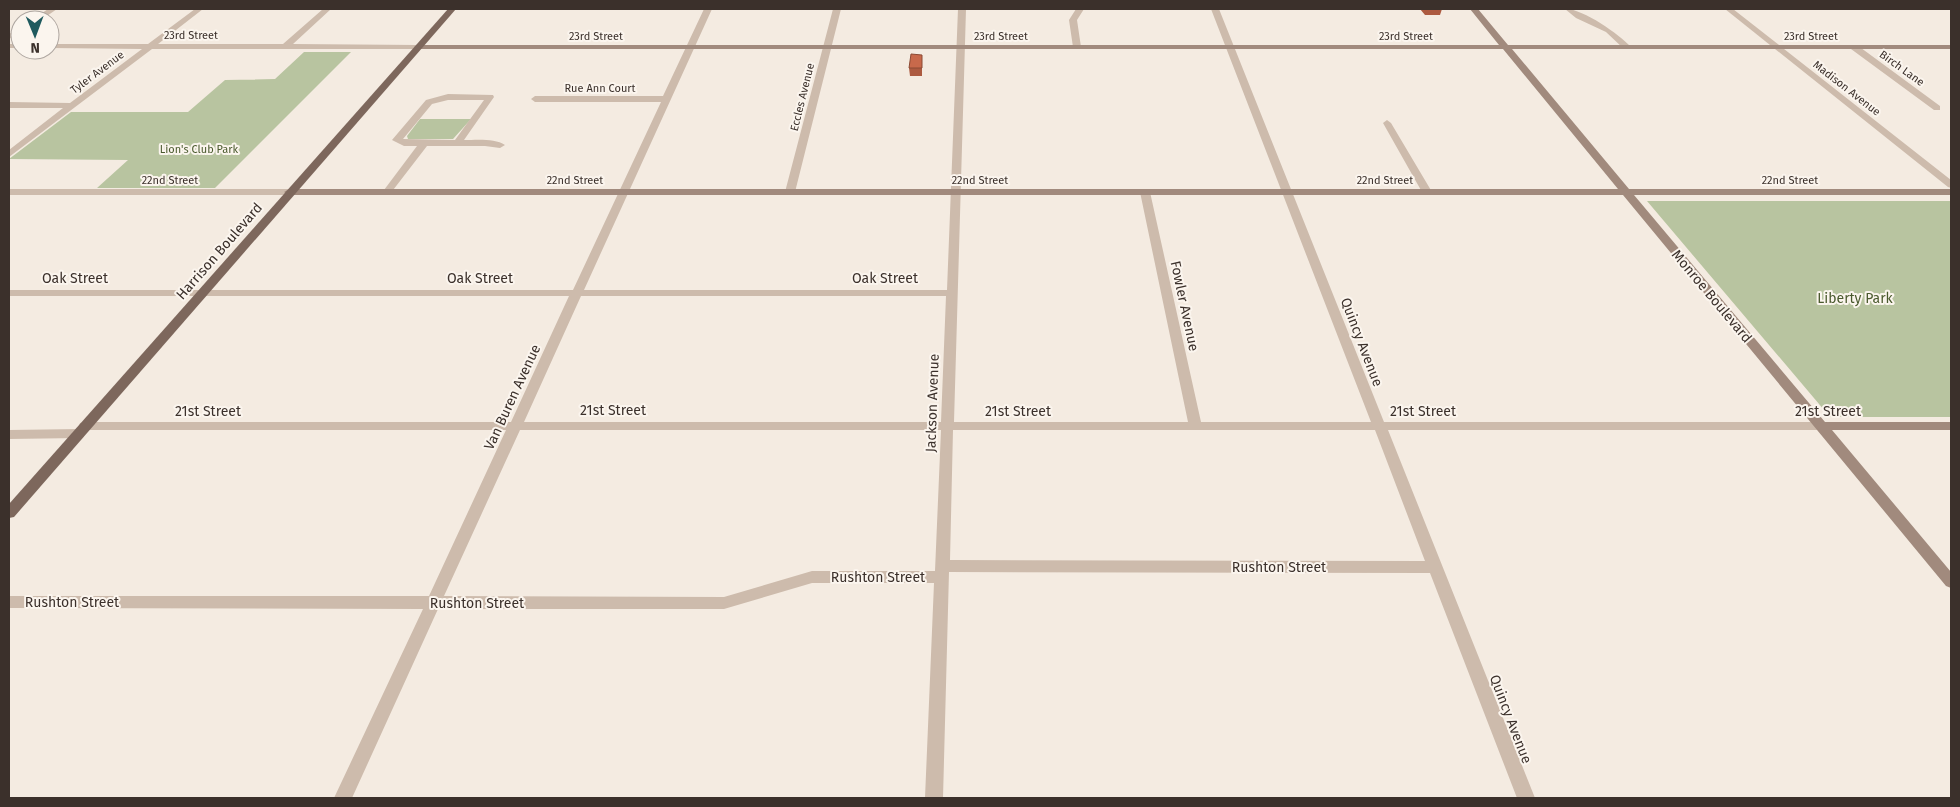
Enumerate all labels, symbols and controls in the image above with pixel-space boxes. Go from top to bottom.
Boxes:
north arrow [10,10,60,60]
street label: 23rd Street [164,29,218,42]
street label: 23rd Street [569,30,623,43]
street label: 23rd Street [974,30,1028,43]
street label: 23rd Street [1379,30,1433,43]
street label: 23rd Street [1784,30,1838,43]
text: N [30,39,40,56]
street label: Tyler Avenue [68,48,127,97]
street label: Birch Lane [1877,48,1927,89]
street label: Madison Avenue [1811,58,1883,119]
street label: Eccles Avenue [788,62,817,133]
street label: Rue Ann Court [564,82,636,95]
park label: Lion's Club Park [160,143,239,156]
street label: 22nd Street [142,174,198,187]
street label: 22nd Street [547,174,603,187]
street label: 22nd Street [952,174,1008,187]
street label: 22nd Street [1357,174,1413,187]
street label: 22nd Street [1762,174,1818,187]
street label: Harrison Boulevard [173,199,266,303]
street label: Monroe Boulevard [1668,246,1755,346]
street label: Fowler Avenue [1167,259,1202,353]
street label: Oak Street [42,270,109,287]
street label: Oak Street [447,270,514,287]
street label: Oak Street [852,270,919,287]
park label: Liberty Park [1817,290,1894,307]
street label: Quincy Avenue [1337,295,1386,389]
street label: Van Buren Avenue [481,342,544,453]
street label: Jackson Avenue [922,353,943,453]
street label: 21st Street [580,402,647,419]
street label: 21st Street [175,403,242,420]
street label: 21st Street [985,403,1052,420]
street label: 21st Street [1390,403,1457,420]
street label: 21st Street [1795,403,1862,420]
street label: Rushton Street [1232,559,1327,576]
street label: Rushton Street [831,569,926,586]
street label: Rushton Street [25,594,120,611]
street label: Rushton Street [430,595,525,612]
street label: Quincy Avenue [1486,672,1535,766]

